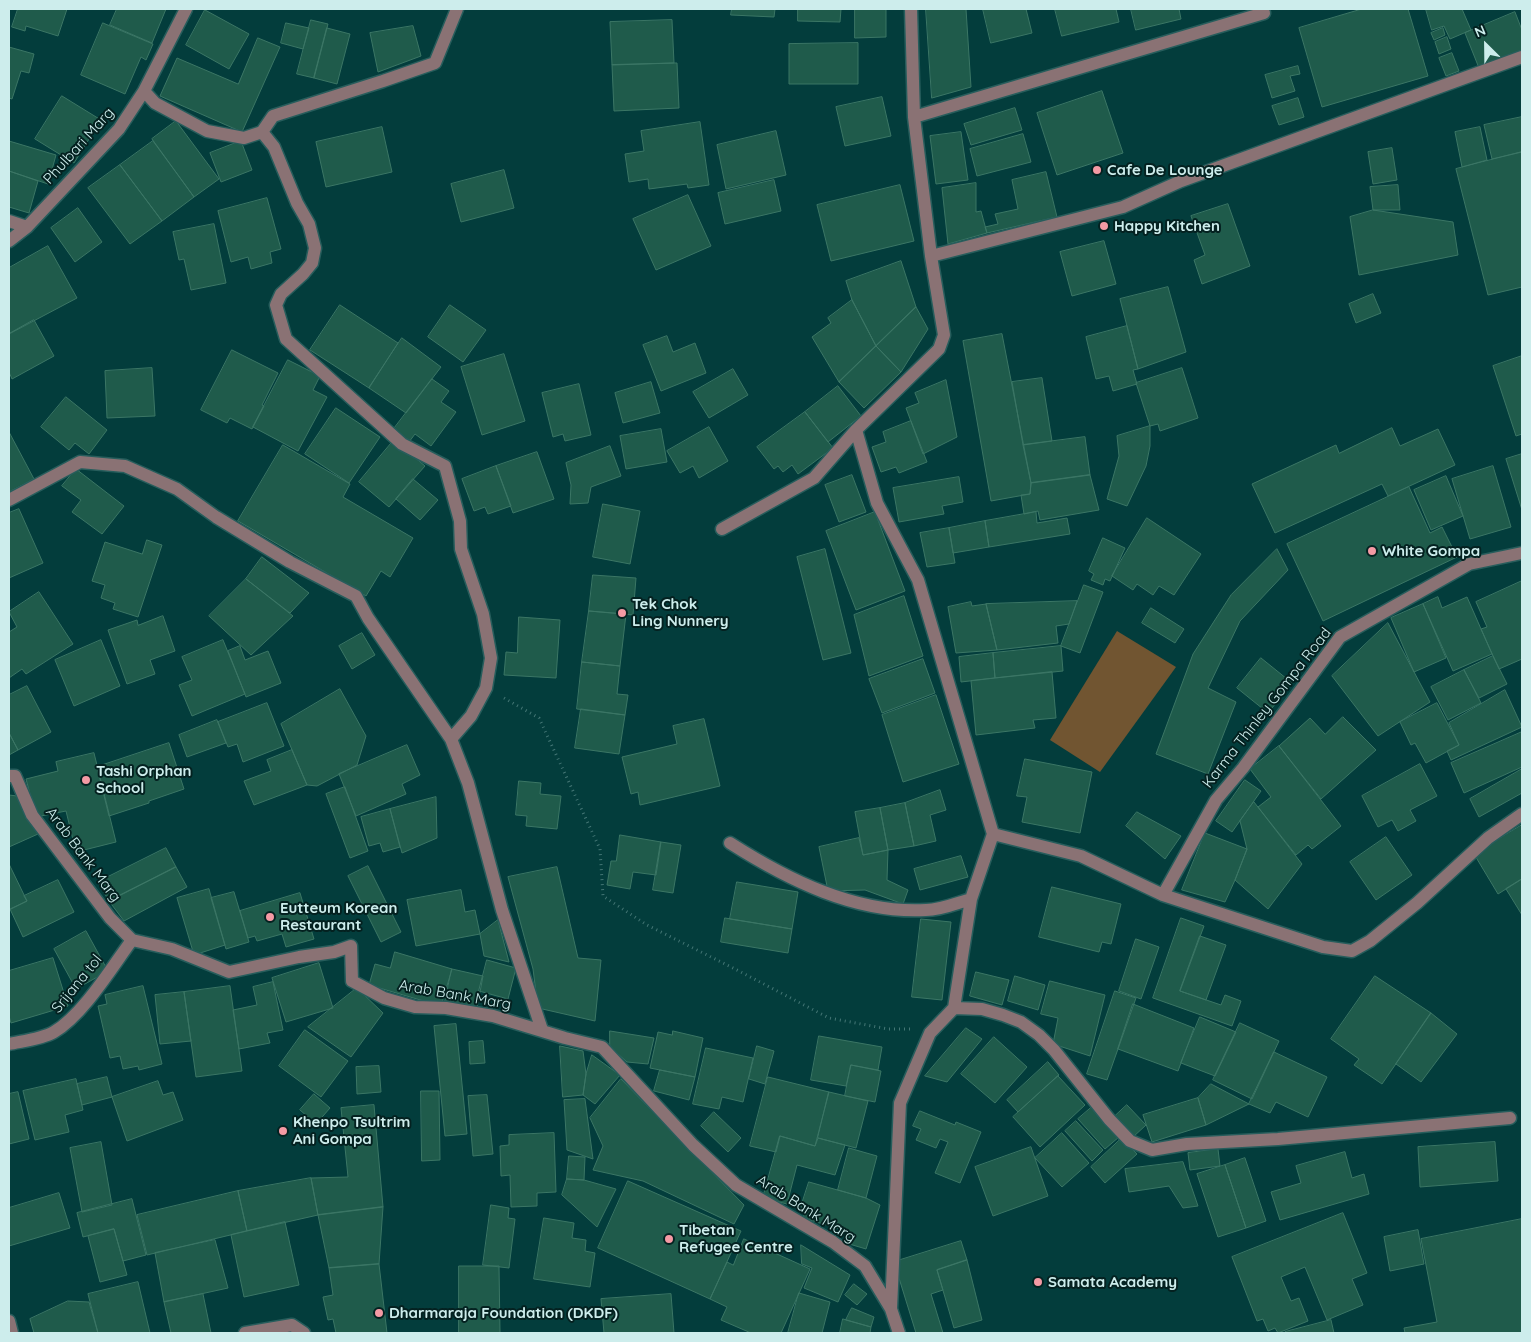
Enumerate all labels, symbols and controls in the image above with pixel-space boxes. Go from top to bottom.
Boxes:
north arrow [1461,20,1511,70]
text: N [1472,21,1488,41]
street label: Phulbari Marg [40,104,118,188]
place label: Cafe De Lounge [1107,161,1223,179]
marker: Cafe De Lounge [1091,164,1103,176]
place label: Happy Kitchen [1114,217,1220,235]
marker: Happy Kitchen [1098,220,1110,232]
place label: White Gompa [1382,542,1480,560]
marker: White Gompa [1366,545,1378,557]
place label: Tek Chok Ling Nunnery [632,595,729,630]
marker: Tek Chok Ling Nunnery [616,607,628,619]
street label: Karma Thinley Gompa Road [1199,624,1335,792]
place label: Tashi Orphan School [96,762,192,797]
marker: Tashi Orphan School [80,774,92,786]
street label: Arab Bank Marg [42,804,124,906]
place label: Eutteum Korean Restaurant [280,899,397,934]
marker: Eutteum Korean Restaurant [264,911,276,923]
street label: Srijana tol [48,951,106,1017]
street label: Arab Bank Marg [397,976,513,1014]
place label: Khenpo Tsultrim Ani Gompa [293,1113,410,1148]
marker: Khenpo Tsultrim Ani Gompa [277,1125,289,1137]
street label: Arab Bank Marg [753,1171,859,1247]
place label: Tibetan Refugee Centre [679,1221,793,1256]
marker: Tibetan Refugee Centre [663,1233,675,1245]
place label: Samata Academy [1048,1273,1177,1291]
marker: Samata Academy [1032,1276,1044,1288]
place label: Dharmaraja Foundation (DKDF) [389,1304,618,1322]
marker: Dharmaraja Foundation (DKDF) [373,1307,385,1319]

